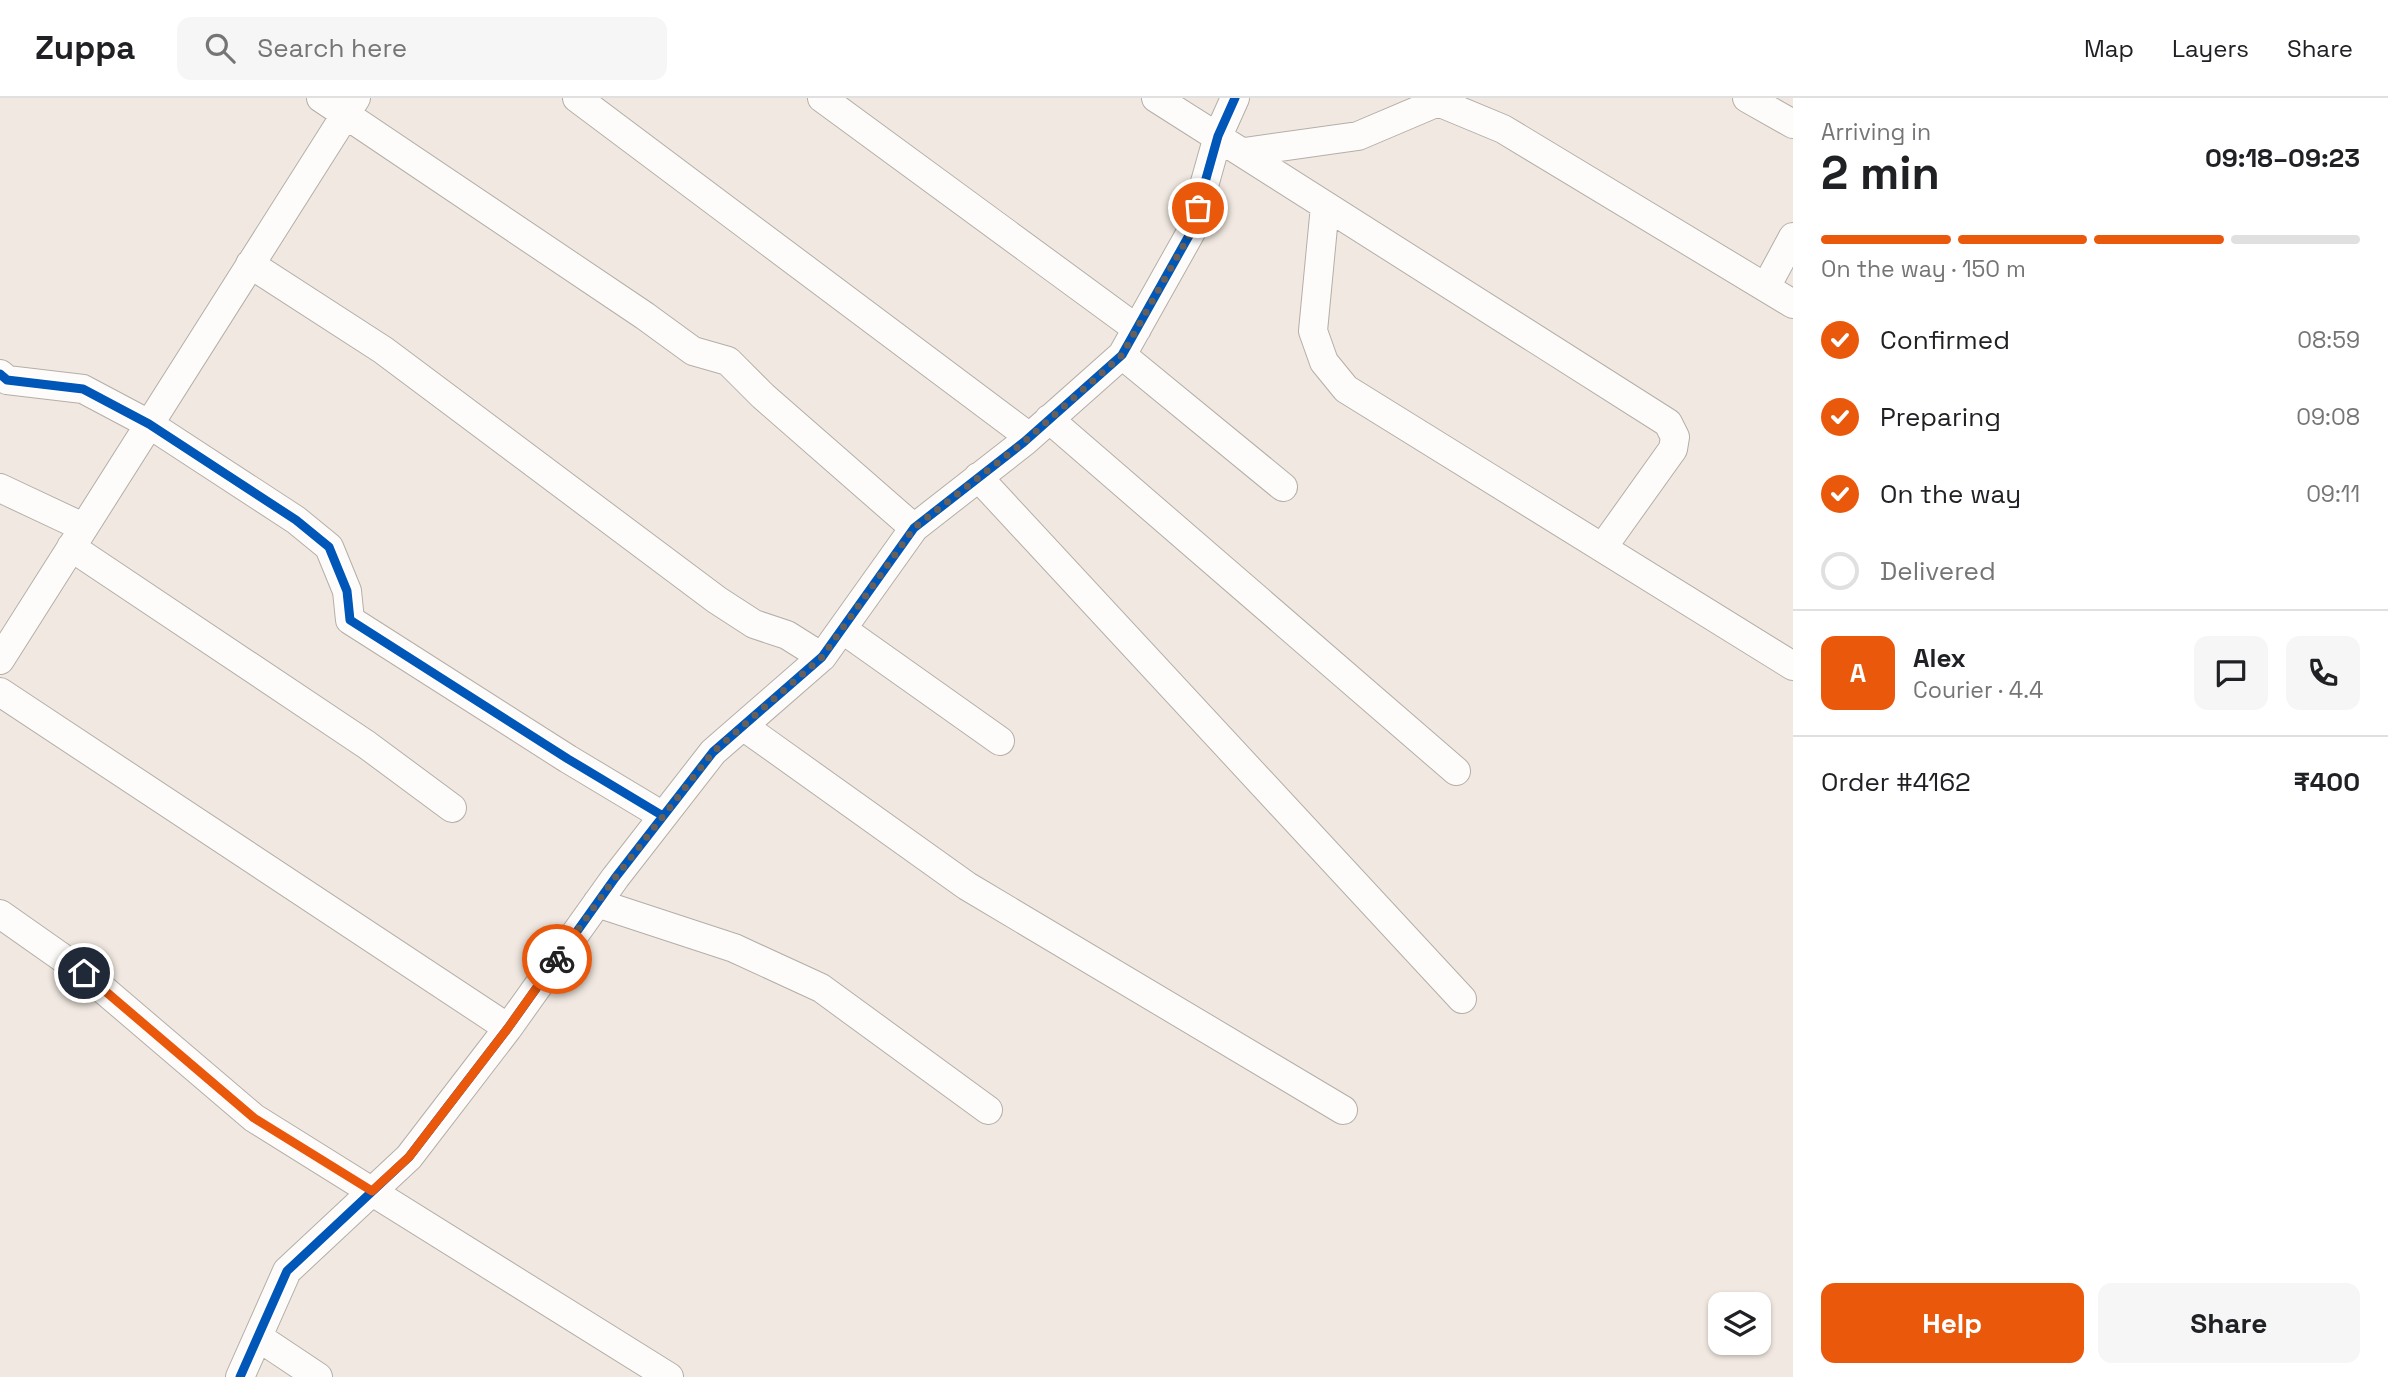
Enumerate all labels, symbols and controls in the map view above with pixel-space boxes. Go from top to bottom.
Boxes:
search box [177,17,667,80]
text: Zuppa [35,27,135,69]
icon: search [201,29,239,67]
text: Search here [257,31,407,65]
text: Map [2084,33,2134,64]
text: Layers [2172,33,2249,64]
text: Share [2287,33,2353,64]
text: Arriving in [1821,117,1931,147]
text: 09:18–09:23 [2205,141,2360,175]
text: 2 min [1821,144,1940,202]
pin [1168,178,1228,238]
icon: bag [1179,189,1217,227]
text: On the way · 150 m [1821,254,2026,284]
icon: check [1821,321,1859,359]
text: Confirmed [1880,323,2010,357]
text: 08:59 [2297,325,2360,355]
icon: check [1821,398,1859,436]
text: Preparing [1880,400,2001,434]
text: 09:08 [2296,402,2360,432]
icon: check [1821,475,1859,513]
text: On the way [1880,477,2021,511]
text: 09:11 [2306,479,2360,509]
text: Delivered [1880,554,1996,588]
button: chat [2194,636,2268,710]
button: phone [2286,636,2360,710]
text: Alex [1913,641,1966,675]
text: A [1850,656,1866,690]
text: Courier · 4.4 [1913,675,2043,705]
text: Order #4162 [1821,765,1971,799]
text: ₹400 [2294,765,2360,799]
courier [522,924,592,994]
icon: bike [538,940,576,978]
pin [54,943,114,1003]
icon: home [65,954,103,992]
button: Help [1821,1283,2084,1363]
button: Share [2098,1283,2360,1363]
map controls [1708,1292,1771,1355]
button: layers [1708,1292,1771,1355]

